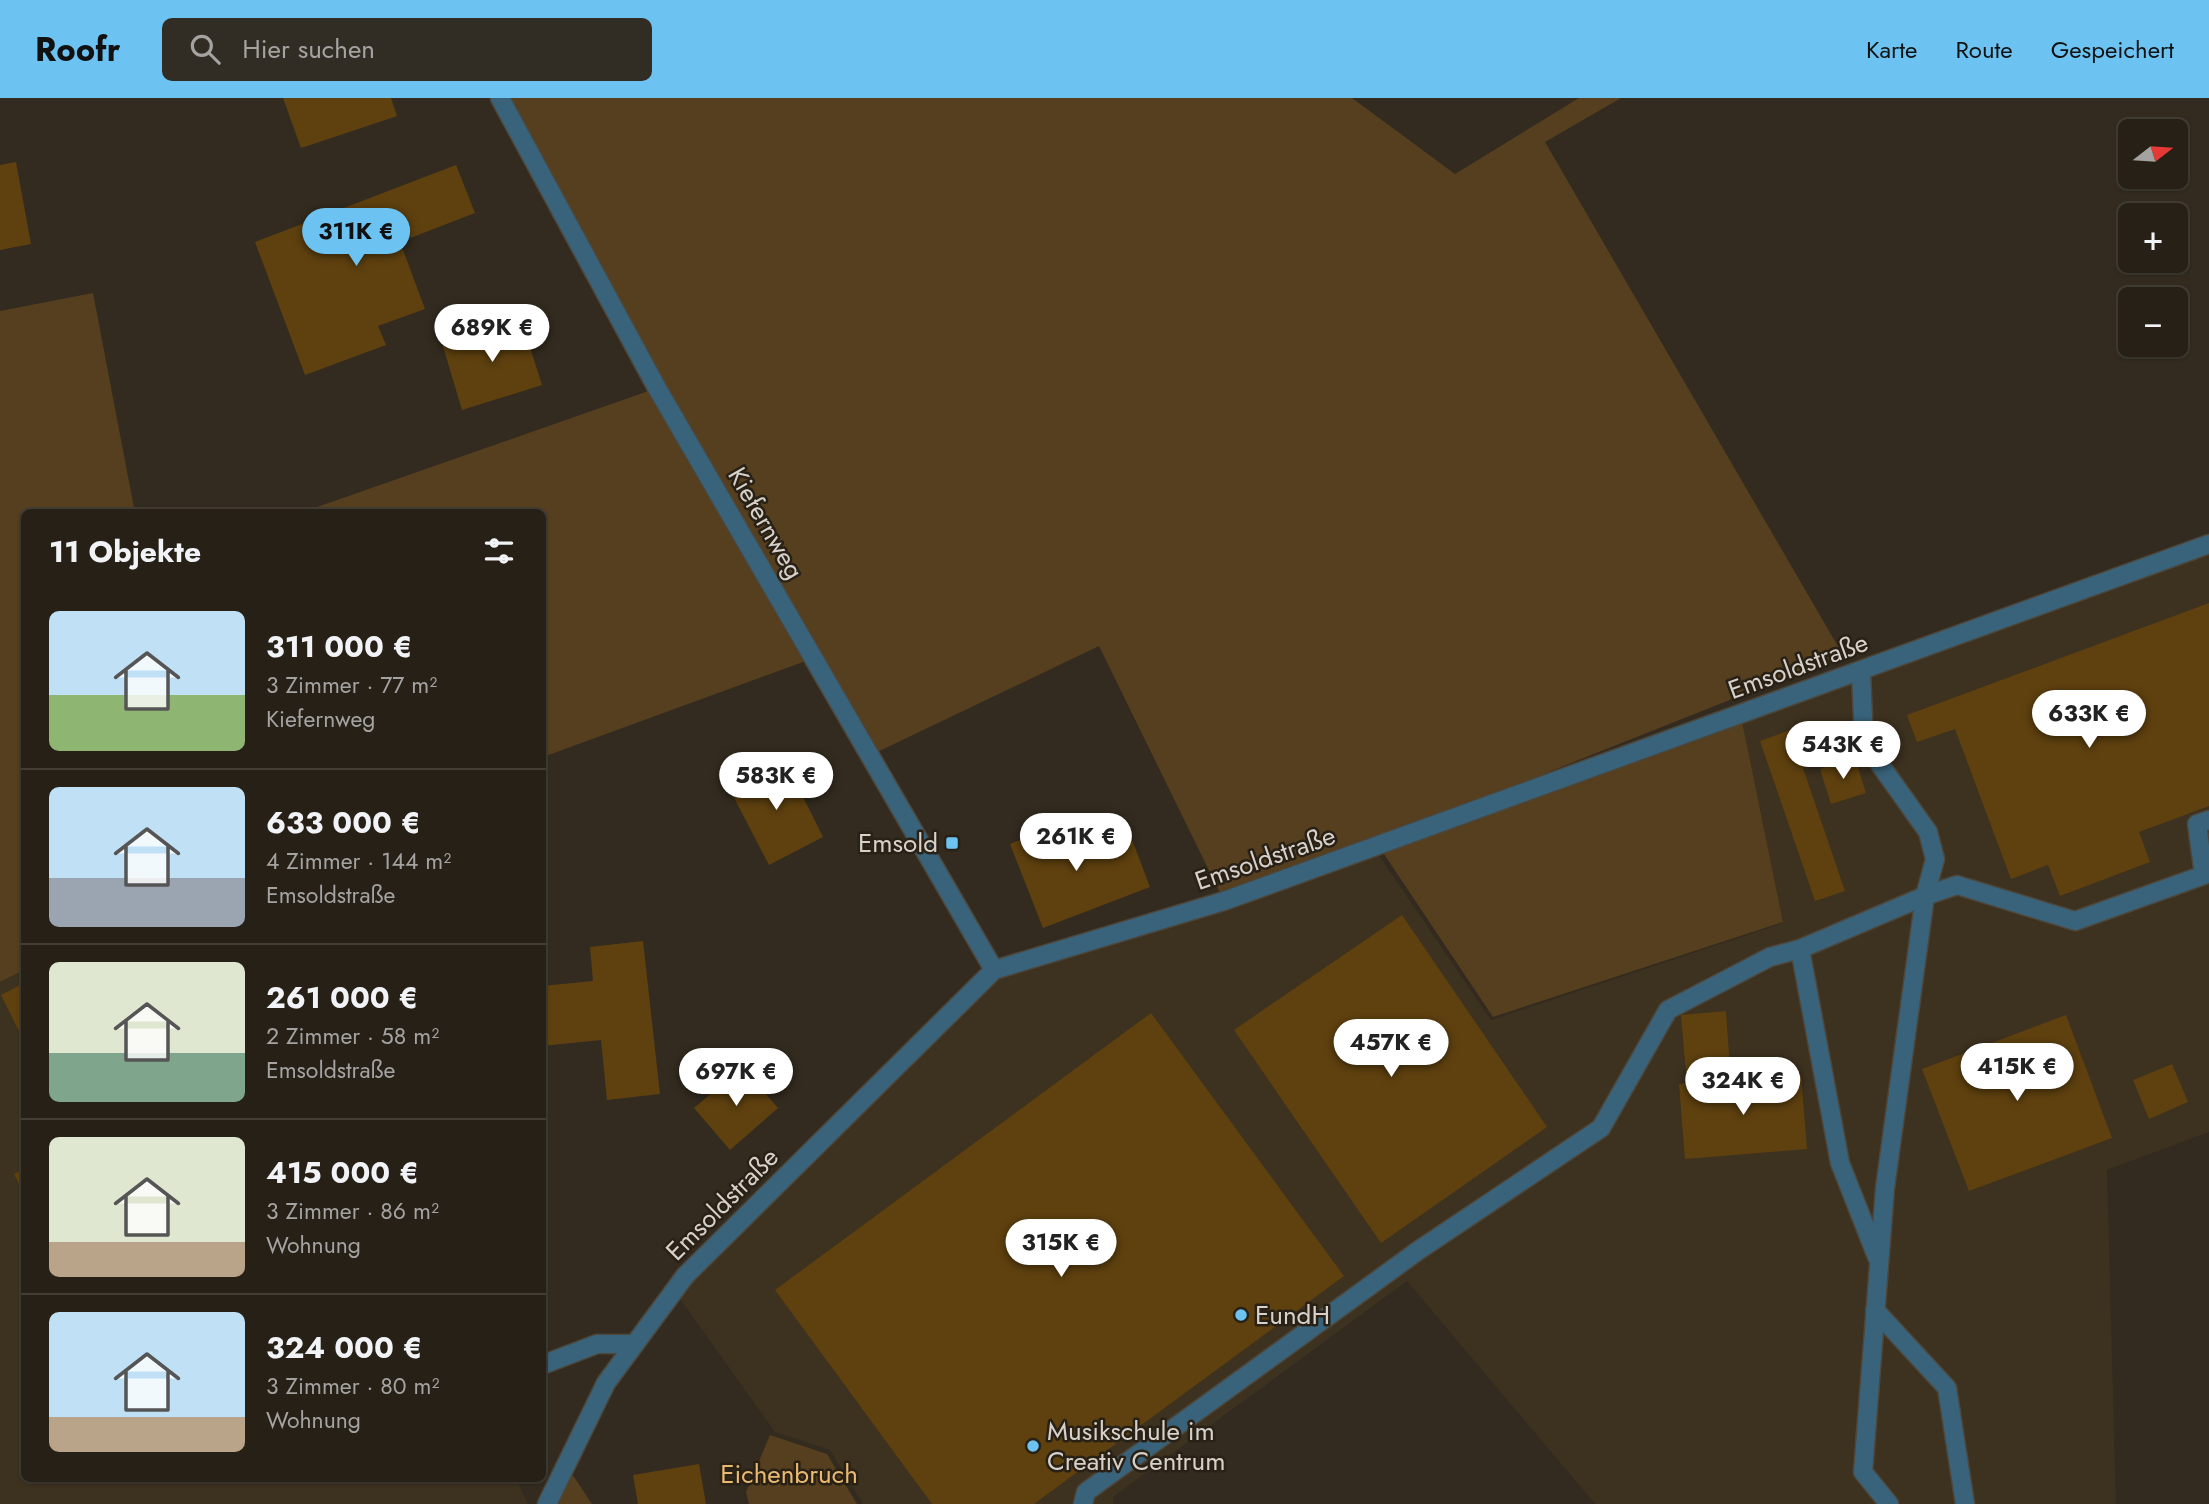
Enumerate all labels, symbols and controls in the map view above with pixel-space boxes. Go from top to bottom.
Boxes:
search box [162,18,652,81]
text: Roofr [35,26,120,73]
icon: search [186,30,224,68]
text: Hier suchen [242,30,375,68]
text: Karte [1866,32,1917,67]
text: Route [1955,32,2013,67]
text: Gespeichert [2051,32,2174,67]
north arrow [2118,119,2188,189]
map controls [2118,119,2188,357]
button: + [2118,203,2188,273]
pin: 311K € [299,208,413,268]
text: 311K € [318,214,394,248]
button: − [2118,287,2188,357]
pin: 689K € [435,304,549,364]
text: 689K € [450,310,534,344]
street label: Kiefernweg [719,460,813,586]
text: 11 Objekte [49,530,201,573]
icon: filters [480,532,518,570]
street label: Emsoldstraße [1723,623,1873,709]
text: 311 000 € [266,625,412,668]
icon: home [105,639,189,723]
text: 3 Zimmer · 77 m² [266,668,437,702]
pin: 633K € [2032,690,2146,750]
text: 633K € [2048,696,2130,730]
text: Kiefernweg [266,702,375,736]
pin: 543K € [1786,722,1900,781]
text: 543K € [1801,727,1885,761]
pin: 583K € [719,752,833,812]
text: 583K € [735,758,817,792]
text: 633 000 € [266,801,421,844]
pin: 261K € [1019,814,1133,873]
icon: home [105,815,189,899]
street label: Emsoldstraße [1190,816,1340,900]
text: 261K € [1036,819,1116,853]
place label: Emsold [858,824,938,862]
marker: Emsold [944,835,960,851]
text: 4 Zimmer · 144 m² [266,844,451,878]
text: Emsoldstraße [266,878,395,912]
text: 261 000 € [266,976,418,1019]
icon: home [105,990,189,1074]
text: 2 Zimmer · 58 m² [266,1019,439,1053]
pin: 457K € [1334,1020,1448,1079]
text: 457K € [1350,1025,1432,1059]
pin: 415K € [1960,1044,2074,1103]
pin: 697K € [679,1048,793,1108]
text: 415K € [1977,1049,2057,1083]
text: Emsoldstraße [266,1053,395,1087]
text: 697K € [695,1054,777,1088]
pin: 324K € [1686,1058,1800,1117]
text: 324K € [1701,1063,1785,1097]
street label: Emsoldstraße [657,1139,787,1269]
text: 415 000 € [266,1151,419,1194]
icon: home [105,1165,189,1249]
text: 3 Zimmer · 86 m² [266,1194,439,1228]
pin: 315K € [1004,1220,1118,1279]
text: 315K € [1022,1225,1100,1259]
text: Wohnung [266,1228,361,1262]
place label: EundH [1255,1296,1330,1334]
marker: EundH [1233,1307,1249,1323]
text: 324 000 € [266,1326,422,1369]
icon: home [105,1340,189,1424]
text: 3 Zimmer · 80 m² [266,1369,439,1403]
text: Wohnung [266,1403,361,1437]
place label: Musikschule im Creativ Centrum [1047,1412,1225,1480]
marker: Musikschule im Creativ Centrum [1025,1438,1041,1454]
park label: Eichenbruch [720,1455,858,1493]

